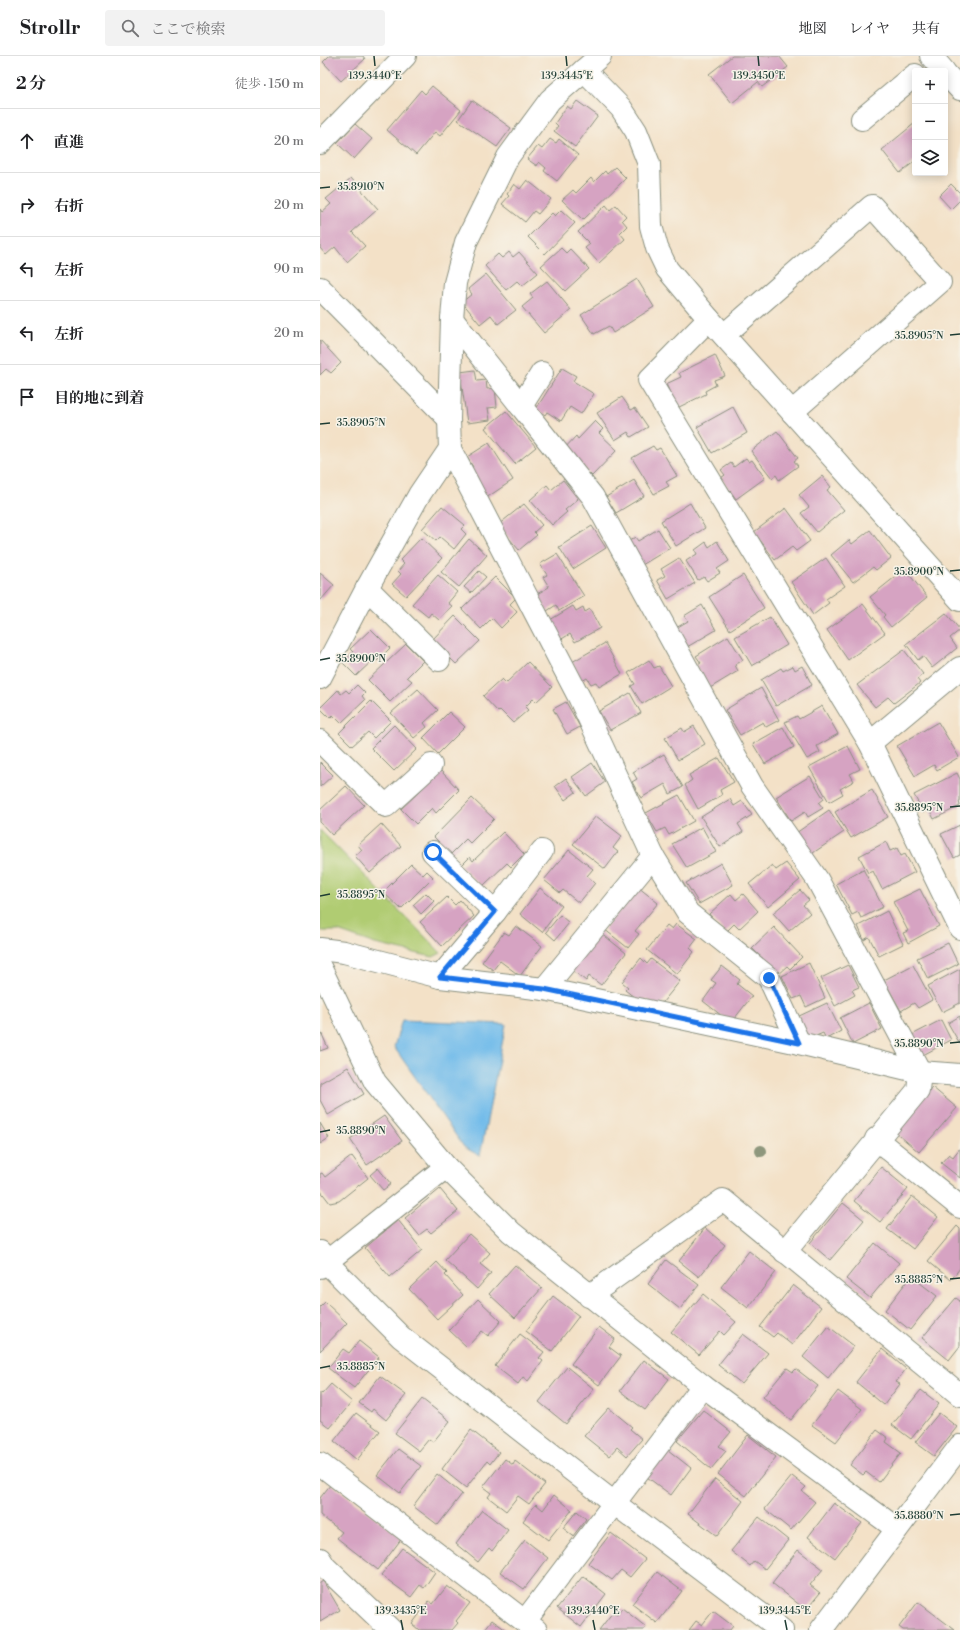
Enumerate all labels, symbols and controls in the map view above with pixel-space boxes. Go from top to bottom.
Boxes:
search box [105,10,385,46]
text: Strollr [20,16,81,40]
icon: search [119,17,141,39]
text: ここで検索 [151,20,226,39]
text: 地図 [799,20,827,38]
text: レイヤ [849,20,890,38]
text: 共有 [912,20,940,38]
map controls [912,68,948,176]
button: + [912,68,948,104]
text: 139.3440°E [348,70,402,82]
text: 139.3445°E [541,70,593,82]
text: 139.3450°E [733,70,785,82]
text: 2 分 [16,73,46,95]
text: 徒歩 · 150 m [235,76,304,92]
button: − [912,104,948,140]
icon: ahead [16,130,38,152]
text: 直進 [54,133,84,152]
text: 20 m [274,133,304,149]
button: layers [912,140,948,176]
text: 35.8910°N [338,181,385,193]
icon: right [16,194,38,216]
text: 右折 [54,197,84,216]
text: 20 m [274,197,304,213]
icon: left [16,258,38,280]
text: 左折 [54,261,84,280]
text: 90 m [273,261,304,277]
icon: left [16,322,38,344]
text: 左折 [54,325,84,344]
text: 20 m [274,325,304,341]
text: 35.8905°N [895,330,944,342]
icon: arrive [16,386,38,408]
text: 目的地に到着 [54,389,144,408]
text: 35.8905°N [337,417,386,429]
text: 35.8900°N [894,566,944,578]
text: 35.8900°N [336,653,386,665]
text: 35.8895°N [895,802,944,814]
route start [424,843,442,861]
text: 35.8895°N [337,889,386,901]
route end [760,969,778,987]
text: 35.8890°N [894,1038,944,1050]
text: 35.8890°N [336,1125,386,1137]
text: 35.8885°N [895,1274,944,1286]
text: 35.8885°N [337,1361,386,1373]
text: 35.8880°N [894,1510,944,1522]
text: 139.3435°E [375,1605,427,1617]
text: 139.3440°E [566,1605,620,1617]
text: 139.3445°E [759,1605,811,1617]

